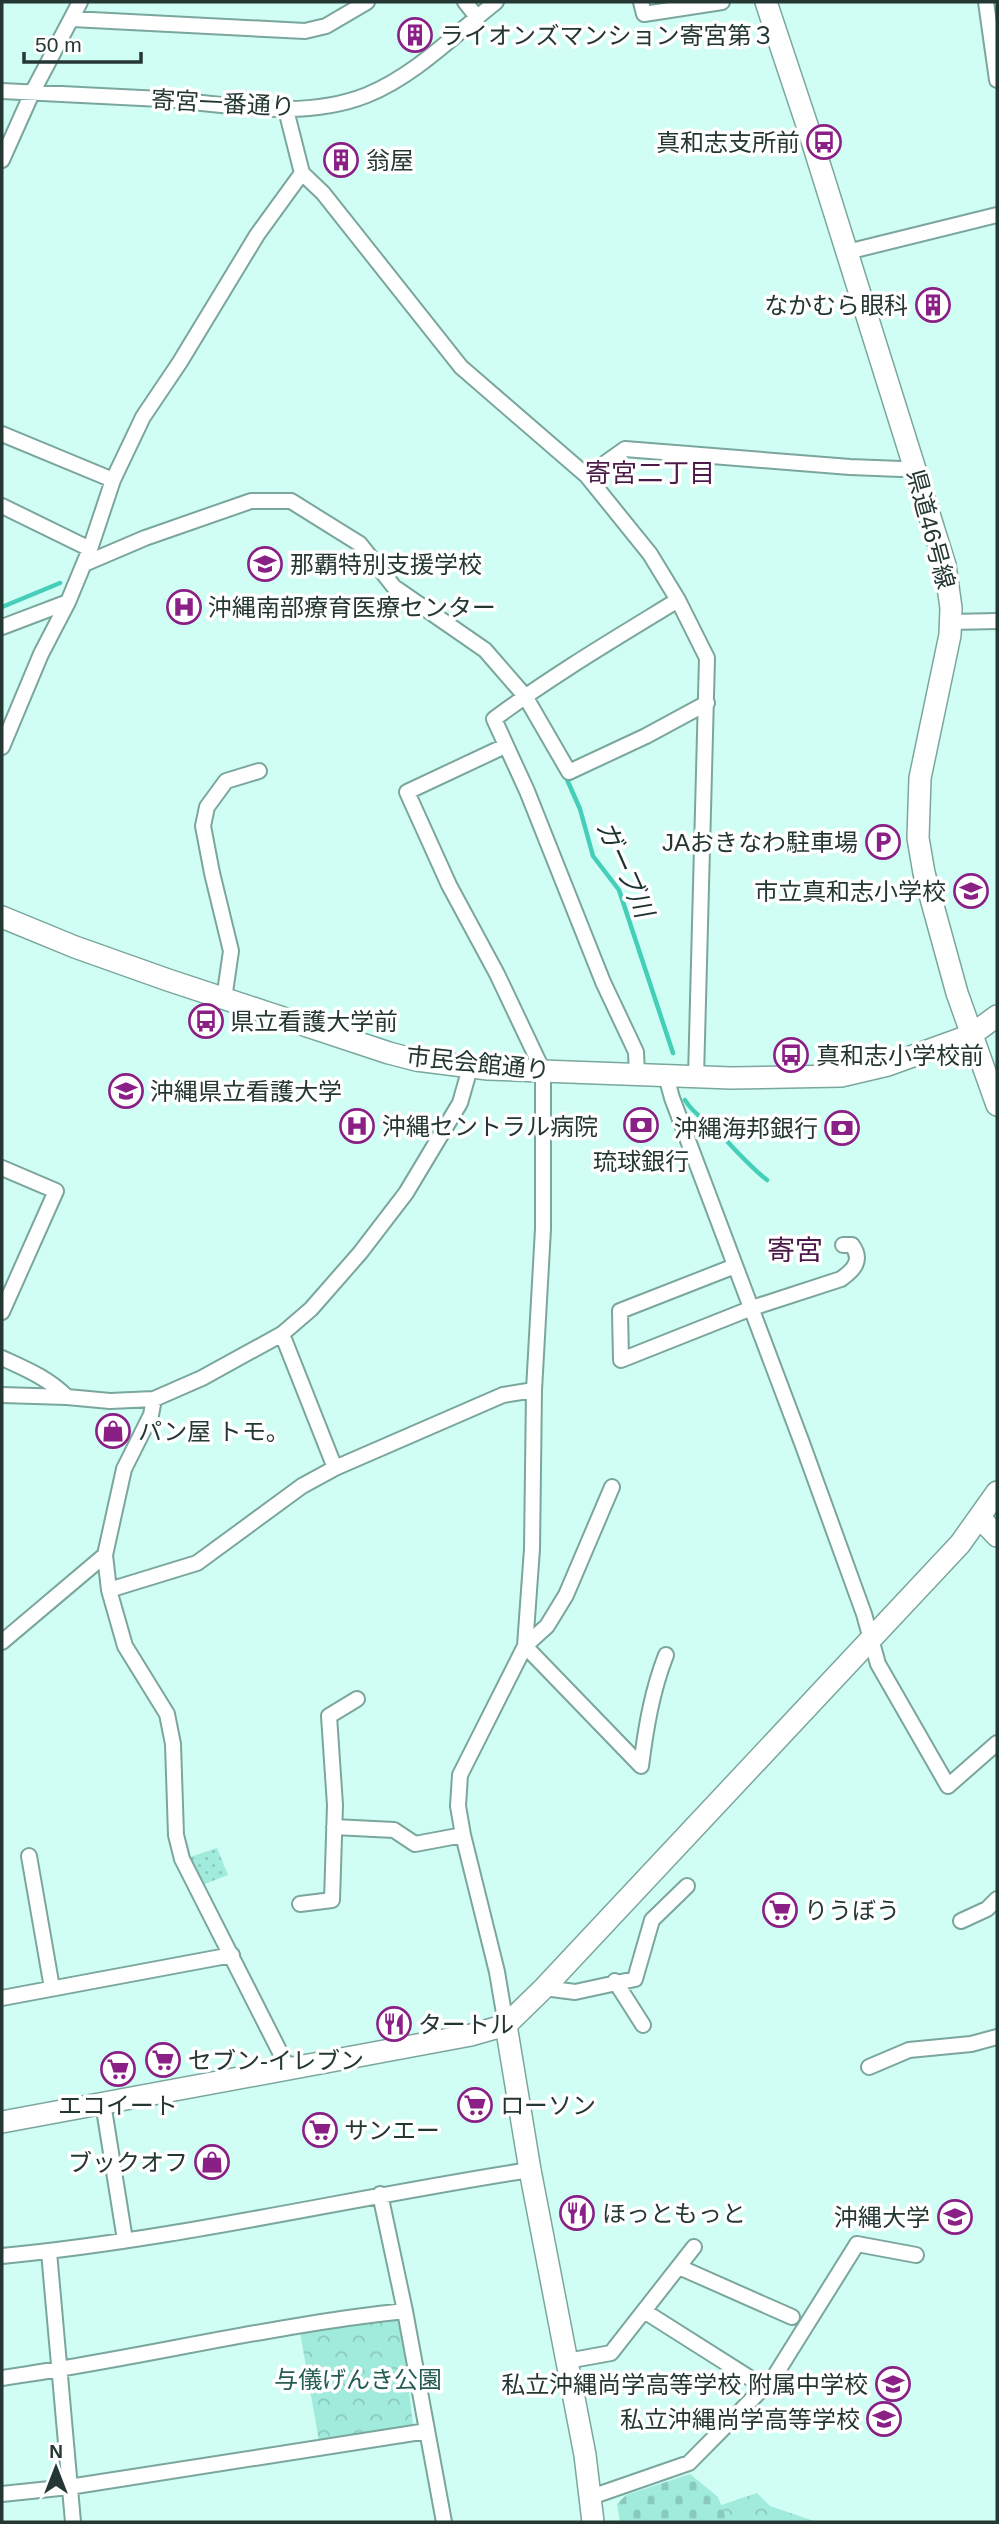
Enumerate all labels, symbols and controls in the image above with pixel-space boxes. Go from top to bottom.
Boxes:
building icon: ライオンズマンション寄宮第３ [396,16,434,54]
scale bar [24,21,142,65]
place label: ライオンズマンション寄宮第３ [440,22,776,49]
text: 50 m [35,33,82,56]
street label: 寄宮一番通り [150,86,296,120]
bus stop icon: 真和志支所前 [805,123,843,161]
place label: 真和志支所前 [656,129,800,156]
building icon: 翁屋 [322,141,360,179]
place label: 翁屋 [366,147,414,174]
building icon: なかむら眼科 [914,286,952,324]
place label: なかむら眼科 [764,292,908,319]
district label: 寄宮二丁目 [585,458,715,488]
street label: 県道46号線 [902,466,960,592]
school or university icon: 那覇特別支援学校 [246,545,284,583]
place label: 那覇特別支援学校 [290,551,482,578]
hospital icon: 沖縄南部療育医療センター [165,588,203,626]
place label: 沖縄南部療育医療センター [208,594,496,621]
water label: ガーブ川 [590,816,661,925]
parking icon: JAおきなわ駐車場 [864,823,902,861]
place label: JAおきなわ駐車場 [662,829,858,856]
school or university icon: 市立真和志小学校 [952,872,990,910]
place label: 市立真和志小学校 [754,878,946,905]
bus stop icon: 県立看護大学前 [187,1002,225,1040]
place label: 県立看護大学前 [230,1008,398,1035]
bus stop icon: 真和志小学校前 [772,1036,810,1074]
street label: 市民会館通り [405,1042,551,1084]
place label: 真和志小学校前 [816,1042,984,1069]
school or university icon: 沖縄県立看護大学 [107,1072,145,1110]
place label: 沖縄県立看護大学 [150,1078,342,1105]
bank icon: 琉球銀行 [622,1106,660,1144]
hospital icon: 沖縄セントラル病院 [338,1107,376,1145]
bank icon: 沖縄海邦銀行 [823,1109,861,1147]
place label: 沖縄セントラル病院 [382,1113,598,1140]
place label: 沖縄海邦銀行 [674,1115,818,1142]
place label: 琉球銀行 [593,1148,689,1175]
district label: 寄宮 [767,1235,823,1266]
shop icon: パン屋 トモ。 [94,1412,132,1450]
place label: パン屋 トモ。 [138,1418,290,1445]
supermarket icon: りうぼう [761,1891,799,1929]
place label: りうぼう [804,1897,900,1924]
restaurant icon: タートル [375,2005,413,2043]
place label: タートル [418,2011,514,2038]
supermarket icon: セブン-イレブン [144,2041,182,2079]
place label: セブン-イレブン [188,2047,364,2074]
supermarket icon: エコイート [99,2050,137,2088]
supermarket icon: ローソン [456,2086,494,2124]
place label: エコイート [58,2092,178,2119]
place label: ローソン [500,2092,596,2119]
supermarket icon: サンエー [301,2111,339,2149]
place label: サンエー [344,2117,440,2144]
shop icon: ブックオフ [193,2143,231,2181]
place label: ブックオフ [68,2149,188,2176]
restaurant icon: ほっともっと [558,2194,596,2232]
school or university icon: 沖縄大学 [936,2198,974,2236]
place label: ほっともっと [602,2200,746,2227]
place label: 沖縄大学 [834,2204,930,2231]
school or university icon: 私立沖縄尚学高等学校 附属中学校 [874,2365,912,2403]
park label: 与儀げんき公園 [274,2366,442,2393]
place label: 私立沖縄尚学高等学校 附属中学校 [501,2371,868,2398]
school or university icon: 私立沖縄尚学高等学校 [865,2400,903,2438]
place label: 私立沖縄尚学高等学校 [620,2406,860,2433]
north arrow [21,2433,91,2503]
text: N [49,2441,63,2462]

